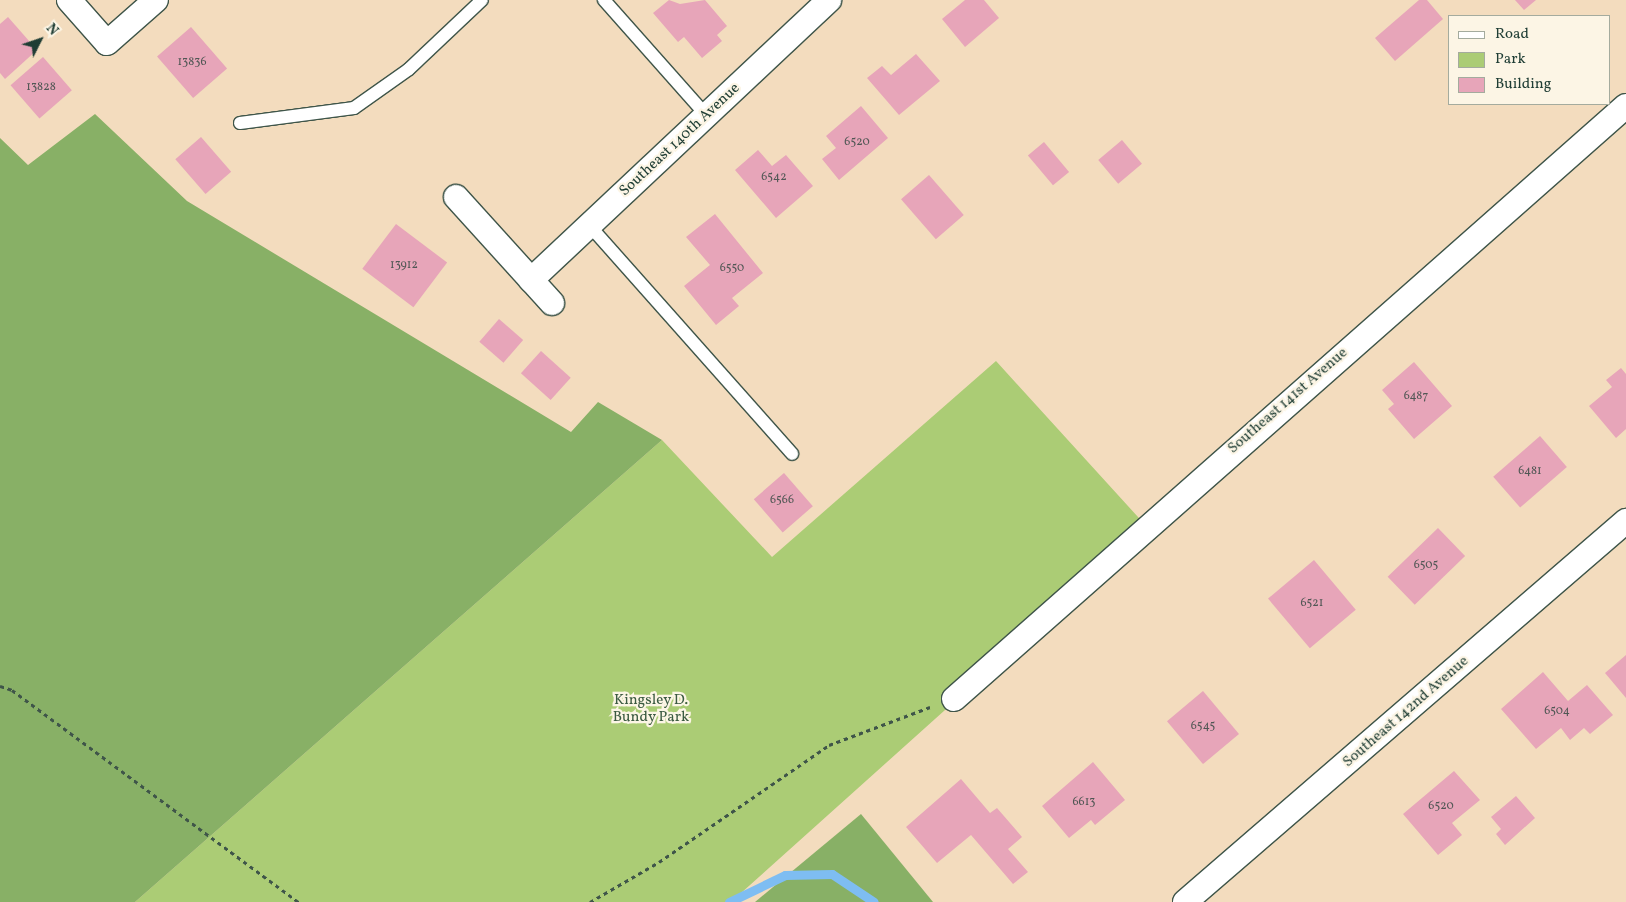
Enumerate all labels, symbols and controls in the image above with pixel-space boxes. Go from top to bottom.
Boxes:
north arrow [15,15,65,65]
legend [1448,15,1611,105]
text: N [41,20,62,40]
text: Road [1495,24,1529,45]
text: Park [1495,49,1526,70]
house number: 13836 [177,56,207,70]
text: Building [1495,74,1551,95]
street label: Southeast 140th Avenue [616,80,744,200]
house number: 13828 [26,81,56,95]
house number: 6520 [844,136,870,150]
house number: 6542 [761,171,787,185]
house number: 13912 [390,259,418,273]
house number: 6550 [720,262,744,276]
street label: Southeast 141st Avenue [1225,344,1351,458]
house number: 6487 [1404,390,1428,404]
house number: 6481 [1518,465,1542,479]
house number: 6566 [770,494,794,508]
house number: 6505 [1414,559,1438,573]
house number: 6521 [1301,597,1323,611]
street label: Southeast 142nd Avenue [1340,653,1472,771]
park label: Kingsley D. Bundy Park [613,691,689,726]
house number: 6504 [1544,705,1570,719]
house number: 6545 [1191,720,1215,734]
house number: 6613 [1073,796,1095,810]
house number: 6520 [1428,800,1454,814]

